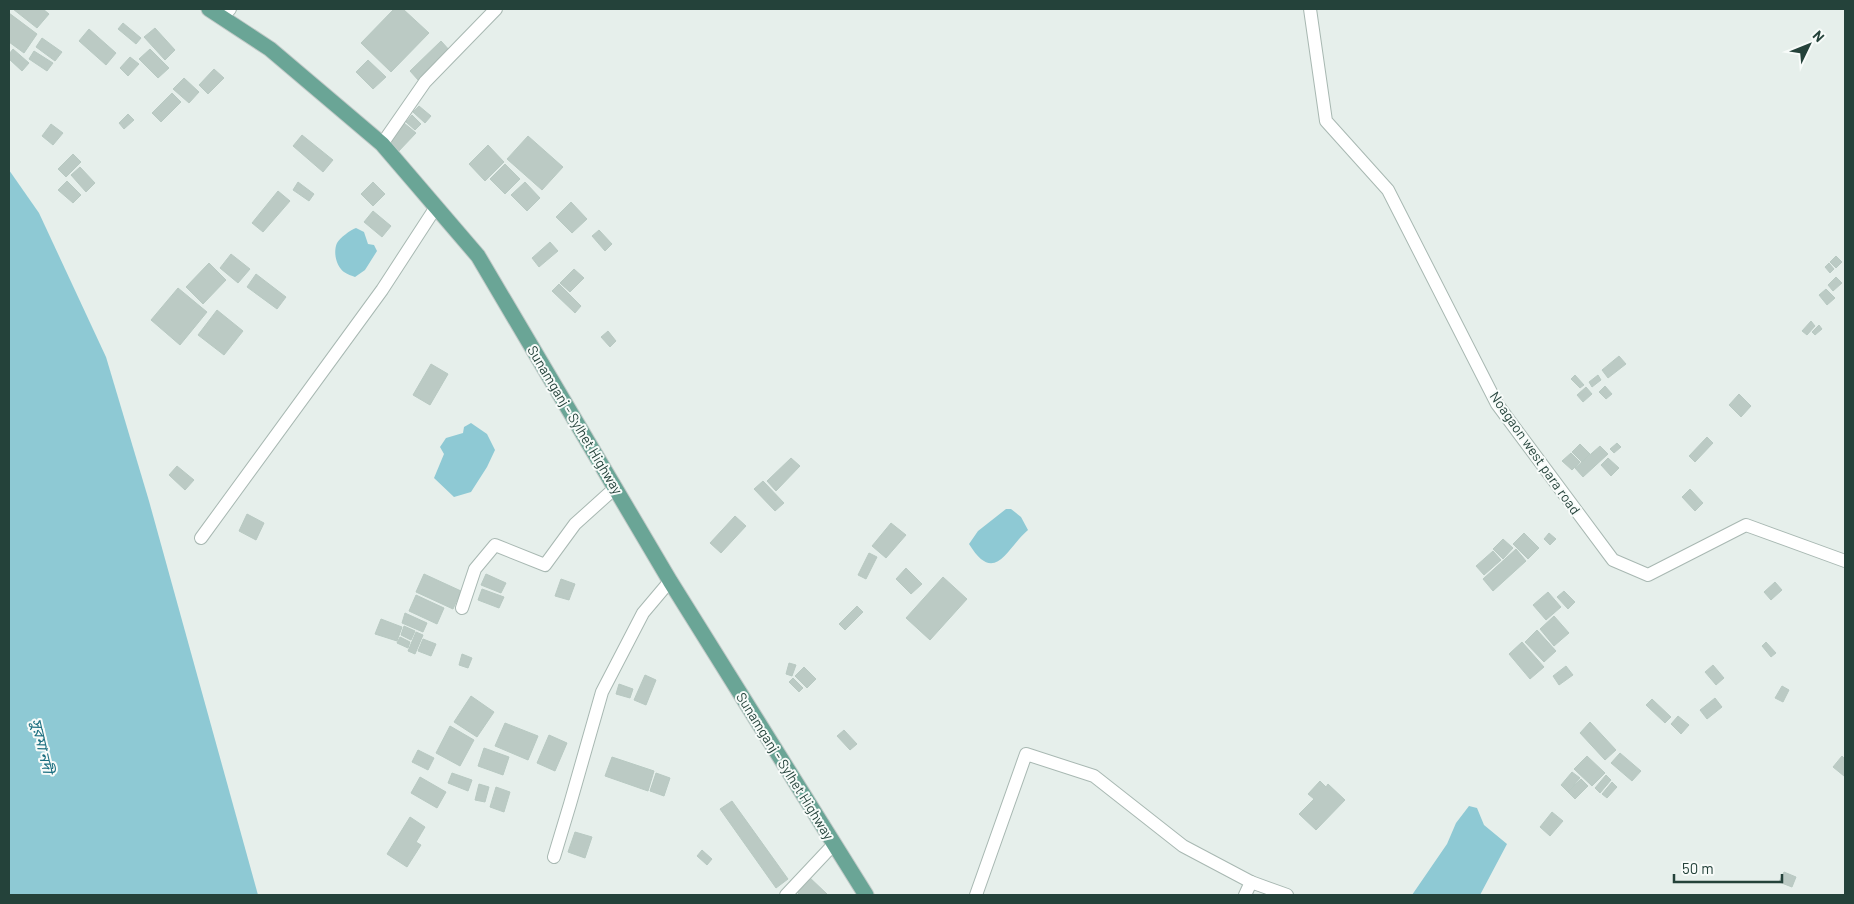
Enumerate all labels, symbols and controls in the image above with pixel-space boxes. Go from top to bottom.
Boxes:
north arrow [1784,20,1834,70]
text: N [1809,27,1828,45]
street label: Sunamganj - Sylhet Highway [524,342,627,498]
street label: Noagaon west para road [1487,388,1584,517]
street label: Sunamganj - Sylhet Highway [733,689,838,843]
water label: সুরমা নদী [27,717,59,778]
scale bar [1674,852,1782,884]
text: 50 m [1682,859,1714,877]

